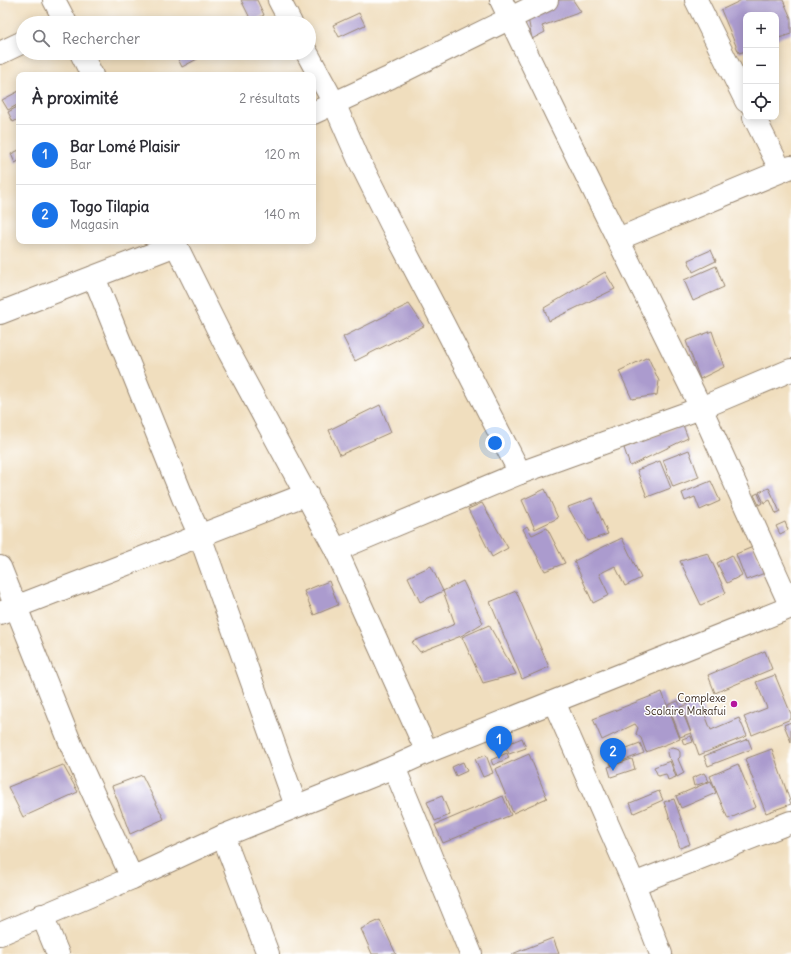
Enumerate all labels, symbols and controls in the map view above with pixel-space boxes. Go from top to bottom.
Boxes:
map controls [743,12,779,120]
button: + [743,12,779,48]
search box [16,16,316,60]
icon: search [30,27,52,49]
text: Rechercher [62,29,140,48]
button: − [743,48,779,84]
button: locate [743,84,779,120]
text: À proximité [32,87,118,109]
text: 2 résultats [239,90,300,107]
text: Bar Lomé Plaisir [70,137,180,156]
text: 1 [42,146,48,163]
text: 120 m [265,146,300,163]
text: Bar [70,156,91,173]
text: Togo Tilapia [70,197,149,216]
text: 2 [41,206,49,223]
text: 140 m [264,206,300,223]
text: Magasin [70,216,119,233]
your location [485,433,505,453]
place label: Complexe Scolaire Makafui [645,691,726,718]
marker: Complexe Scolaire Makafui [729,699,739,709]
pin: 1 [486,726,512,759]
pin: 2 [600,738,626,771]

